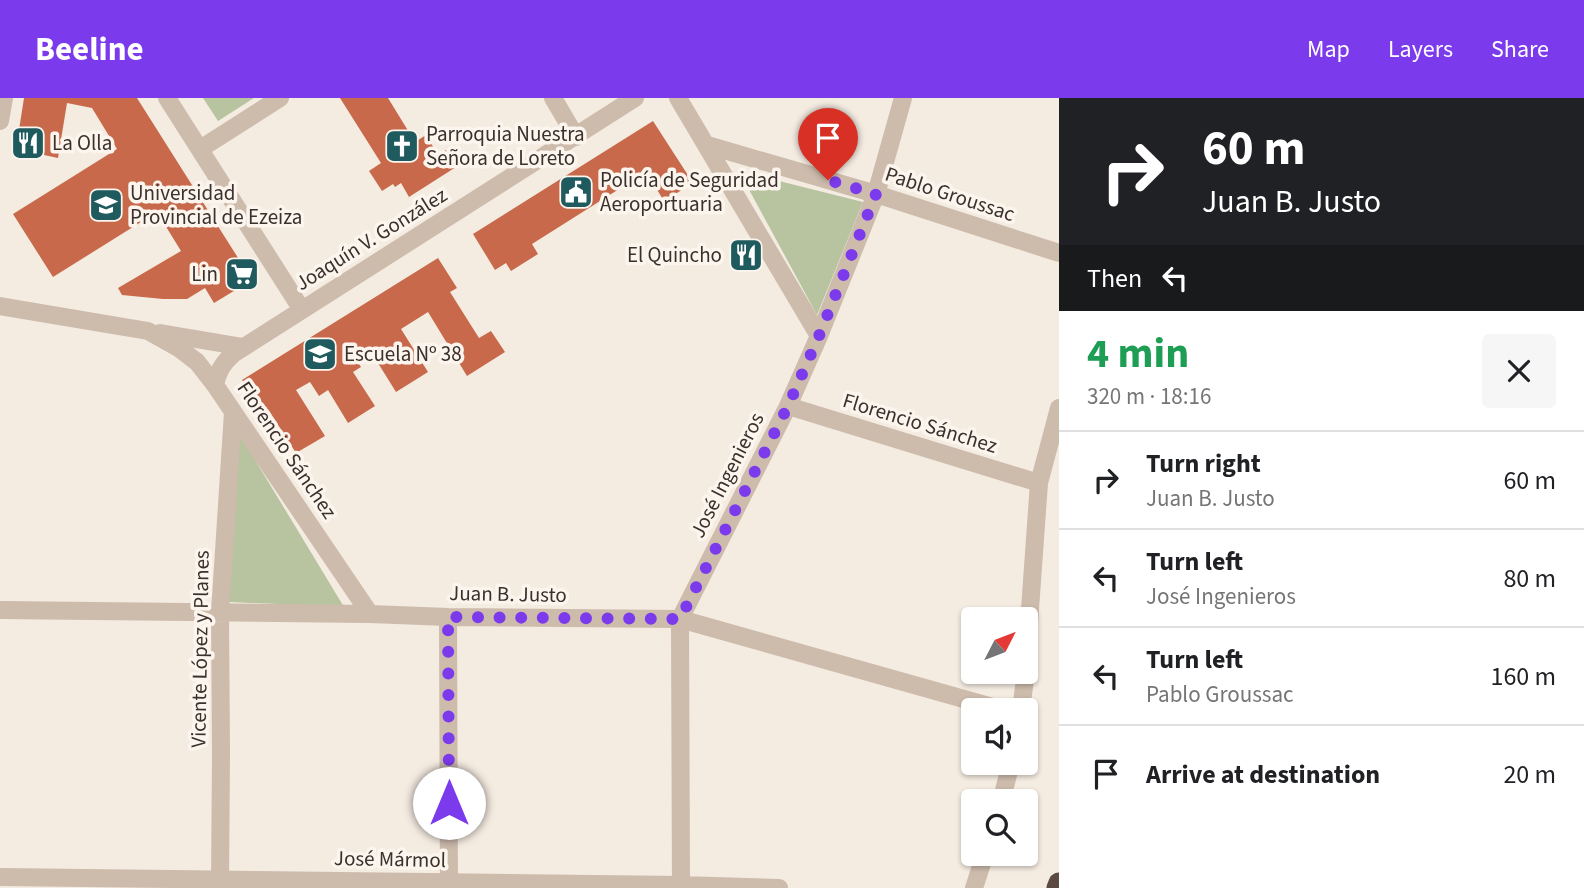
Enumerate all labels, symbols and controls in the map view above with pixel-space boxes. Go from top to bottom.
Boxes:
text: Beeline [35,26,144,73]
text: Map [1307,32,1350,67]
text: Layers [1388,32,1453,67]
text: Share [1491,32,1549,67]
pin [798,108,858,180]
text: 60 m [1202,114,1306,184]
place label: Parroquia Nuestra Señora de Loreto [426,119,585,173]
icon: arrive [809,119,847,157]
restaurant icon: La Olla [9,124,47,162]
icon: right [1087,126,1178,217]
church icon: Parroquia Nuestra Señora de Loreto [383,127,421,165]
place label: La Olla [52,128,112,158]
street label: Pablo Groussac [881,159,1019,229]
place label: Policía de Seguridad Aeroportuaria [600,165,779,219]
public building icon: Policía de Seguridad Aeroportuaria [557,173,595,211]
place label: Universidad Provincial de Ezeiza [130,178,302,232]
text: Juan B. Justo [1202,179,1381,225]
street label: Joaquín V. González [289,180,453,298]
school or university icon: Universidad Provincial de Ezeiza [87,186,125,224]
restaurant icon: El Quincho [727,236,765,274]
place label: El Quincho [627,240,722,270]
supermarket icon: Lin [223,255,261,293]
place label: Lin [191,259,218,289]
icon: left [1156,259,1194,297]
text: Then [1087,260,1142,297]
text: 4 min [1087,324,1189,384]
button: close [1482,334,1556,408]
school or university icon: Escuela Nº 38 [301,335,339,373]
place label: Escuela Nº 38 [344,339,462,369]
street label: Florencio Sánchez [230,375,344,525]
text: 320 m · 18:16 [1087,380,1211,413]
street label: Florencio Sánchez [839,385,1001,461]
street label: José Ingenieros [683,407,772,543]
text: Turn right [1146,445,1261,482]
icon: right [1087,461,1125,499]
text: 60 m [1503,462,1556,499]
text: Juan B. Justo [1146,482,1275,515]
text: Turn left [1146,543,1243,580]
street label: Vicente López y Planes [183,550,217,748]
icon: left [1087,559,1125,597]
text: 80 m [1503,560,1556,597]
street label: Juan B. Justo [449,578,567,610]
text: José Ingenieros [1146,580,1296,613]
north arrow [961,607,1038,684]
map controls [961,607,1038,866]
text: Turn left [1146,641,1243,678]
icon: left [1087,657,1125,695]
text: 160 m [1490,658,1556,695]
text: Pablo Groussac [1146,678,1294,711]
button: sound [961,698,1038,775]
icon: arrive [1087,755,1125,793]
text: Arrive at destination [1146,756,1380,793]
text: 20 m [1503,756,1556,793]
position arrow [412,766,486,840]
button: search [961,789,1038,866]
street label: José Mármol [334,843,446,875]

